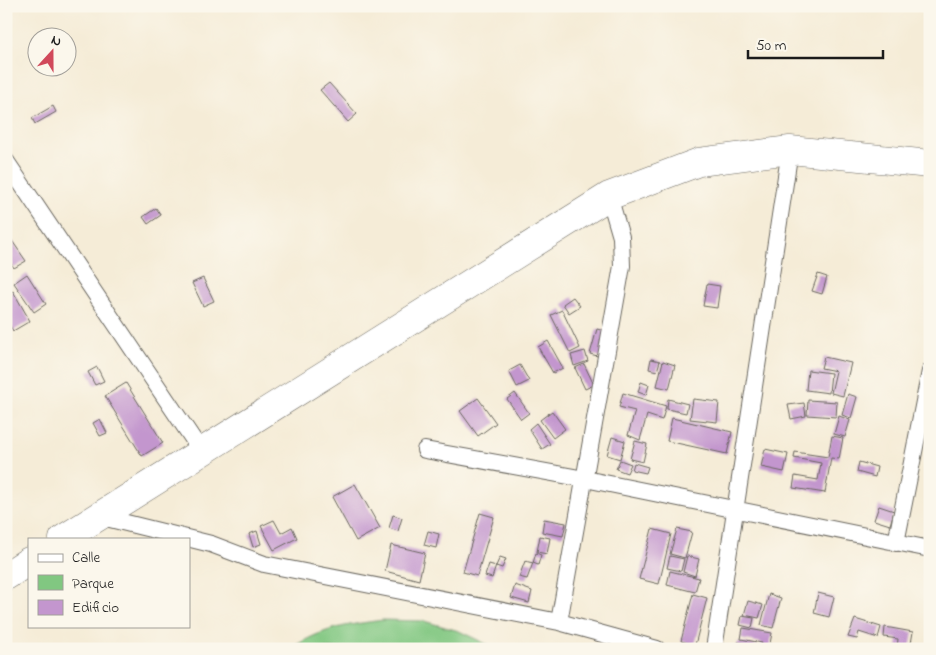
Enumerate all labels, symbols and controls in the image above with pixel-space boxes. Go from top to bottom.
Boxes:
north arrow [28,28,78,78]
scale bar [748,28,884,60]
text: N [48,30,64,53]
text: 50 m [756,35,787,57]
legend [28,538,190,628]
text: Calle [72,547,100,569]
text: Parque [72,573,114,595]
text: Edificio [72,597,119,619]

